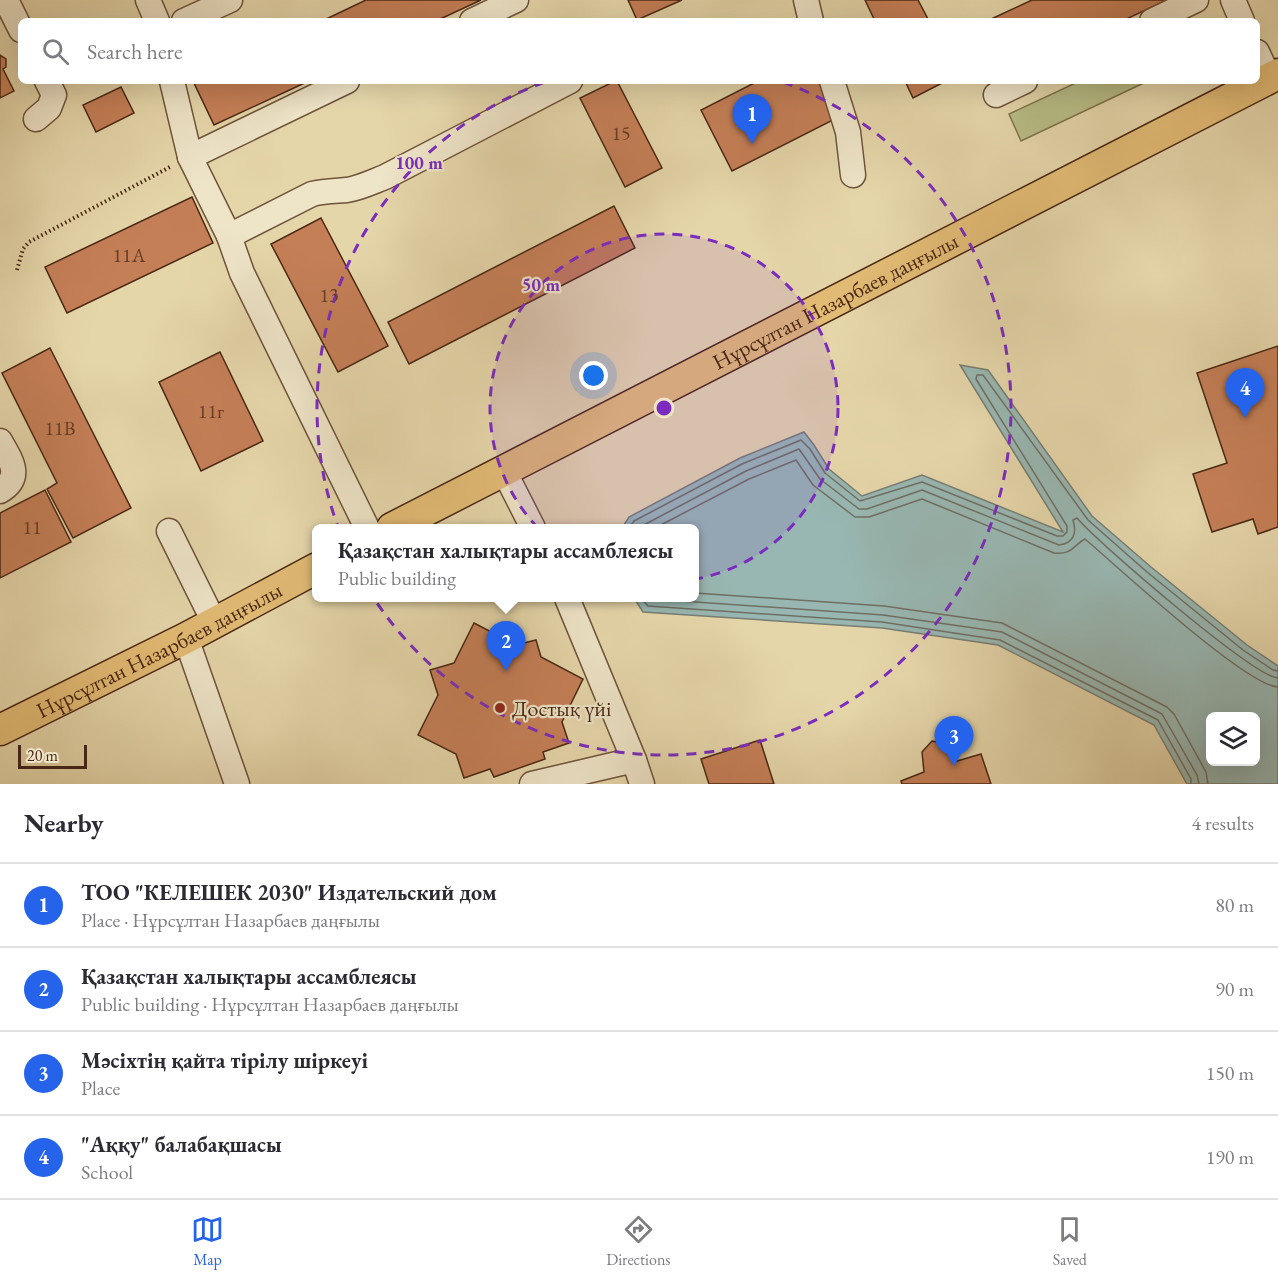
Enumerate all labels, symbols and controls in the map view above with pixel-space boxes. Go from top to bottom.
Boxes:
search box [18,18,1260,84]
icon: search [39,35,72,68]
text: Search here [87,37,182,66]
pin: 1 [732,94,771,144]
house number: 15 [611,120,631,146]
text: 100 m [395,151,443,174]
street label: Нұрсұлтан Назарбаев даңғылы [708,226,963,376]
house number: 11А [112,242,146,268]
text: 50 m [522,273,560,296]
house number: 13 [319,282,339,308]
your location [579,361,608,390]
pin: 4 [1226,368,1264,418]
house number: 11г [198,398,224,424]
centre of rings [654,398,674,418]
house number: 11В [45,415,75,441]
house number: 11 [22,514,42,540]
popup [312,524,699,602]
text: Қазақстан халықтары ассамблеясы [338,536,673,565]
text: Public building [338,565,456,591]
street label: Нұрсұлтан Назарбаев даңғылы [31,575,287,725]
pin: 2 [486,622,526,671]
place label: Достық үйі [512,694,611,723]
marker: Достық үйі [493,701,507,715]
map controls [1206,712,1260,766]
button: layers [1206,712,1260,766]
pin: 3 [934,716,974,766]
scale bar [18,742,87,770]
text: 20 m [27,745,58,766]
text: Nearby [24,806,104,840]
text: 4 results [1191,810,1254,836]
text: ТОО "КЕЛЕШЕК 2030" Издательский дом [81,878,497,907]
text: 1 [38,892,49,918]
text: 80 m [1215,892,1254,918]
text: Place · Нұрсұлтан Назарбаев даңғылы [81,907,380,933]
text: Қазақстан халықтары ассамблеясы [81,962,417,991]
text: 2 [38,976,49,1002]
text: 90 m [1215,976,1254,1002]
text: Public building · Нұрсұлтан Назарбаев даңғылы [81,991,459,1017]
text: Мәсіхтің қайта тірілу шіркеуі [81,1046,368,1075]
text: 3 [38,1060,49,1086]
text: 150 m [1206,1060,1254,1086]
text: Place [81,1075,120,1101]
text: "Аққу" балабақшасы [81,1130,282,1159]
text: 4 [38,1144,49,1170]
text: 190 m [1206,1144,1254,1170]
text: School [81,1159,133,1185]
tab: Map [191,1213,224,1270]
tab: Directions [606,1213,671,1270]
tab: Saved [1053,1213,1087,1270]

